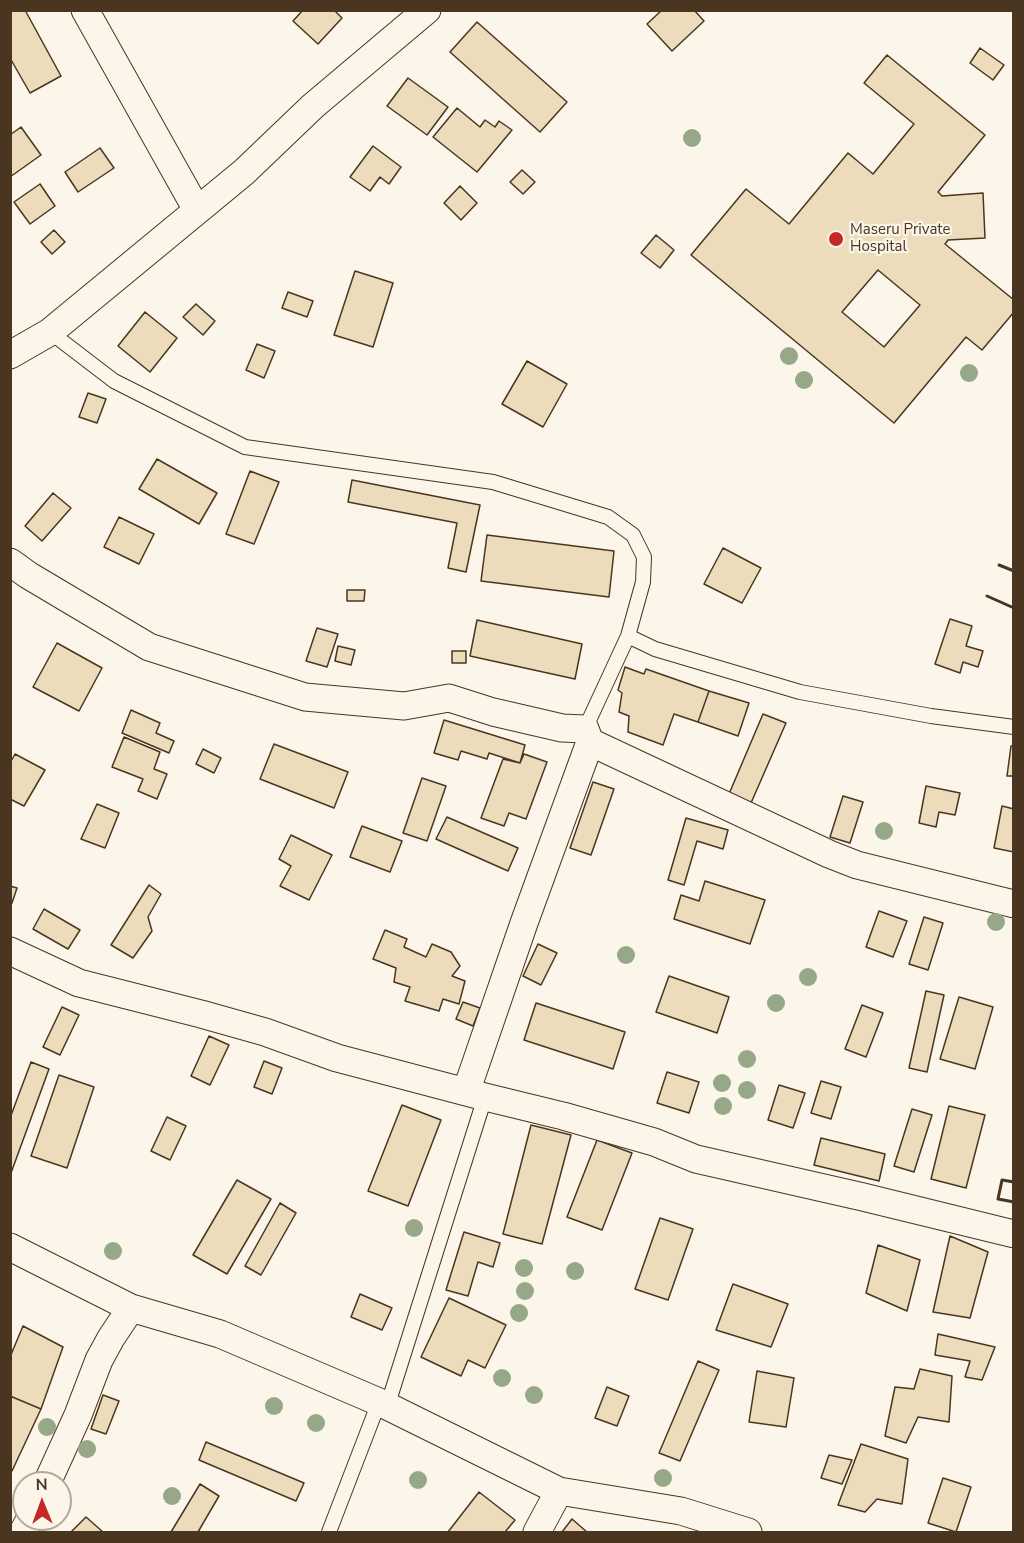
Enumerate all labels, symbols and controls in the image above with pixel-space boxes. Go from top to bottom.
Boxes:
place label: Maseru Private Hospital [850,221,950,256]
marker: Maseru Private Hospital [827,230,845,248]
north arrow [12,1471,72,1531]
text: N [36,1474,48,1496]

